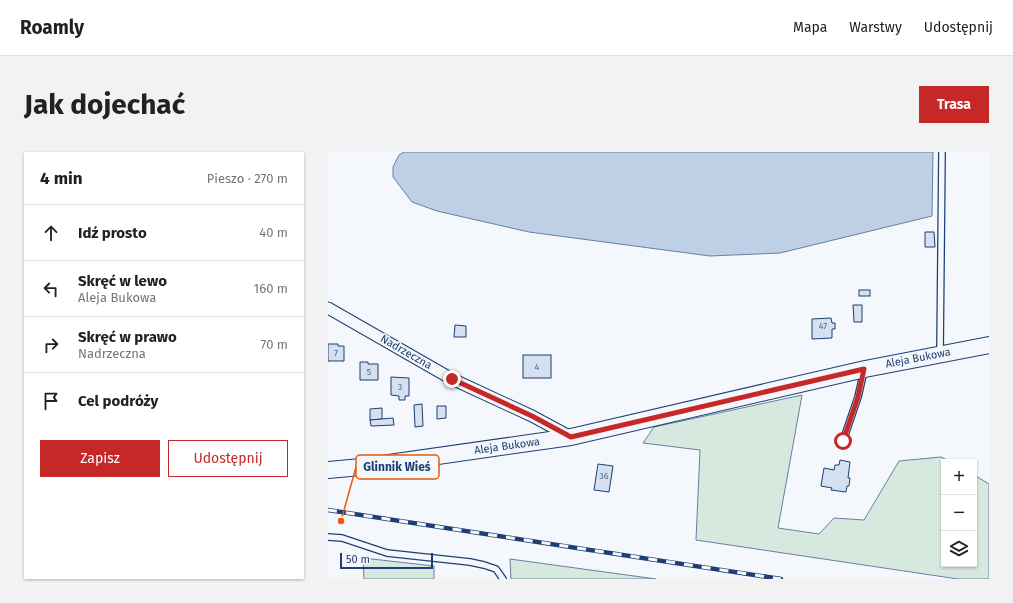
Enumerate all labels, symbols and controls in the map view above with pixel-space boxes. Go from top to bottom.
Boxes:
text: Roamly [20,16,84,39]
text: Mapa [793,19,827,36]
text: Warstwy [849,19,902,36]
text: Udostępnij [924,19,993,36]
button: Trasa [919,86,989,123]
text: Jak dojechać [24,88,185,121]
text: 4 min [40,168,83,189]
text: Pieszo · 270 m [207,171,288,186]
icon: ahead [40,222,62,244]
text: Idź prosto [78,224,147,242]
text: 40 m [259,225,288,240]
text: Skręć w lewo [78,272,167,290]
icon: left [40,278,62,300]
text: 160 m [254,281,288,296]
text: Aleja Bukowa [78,290,156,305]
house number: 47 [819,321,827,331]
text: Skręć w prawo [78,328,177,346]
street label: Nadrzeczna [378,332,434,372]
icon: right [40,334,62,356]
text: 70 m [261,337,288,352]
street label: Aleja Bukowa [884,345,952,371]
text: Nadrzeczna [78,346,146,361]
house number: 7 [334,348,338,358]
house number: 4 [535,362,540,372]
house number: 5 [367,367,372,377]
route end [443,370,461,388]
house number: 3 [398,382,402,392]
icon: arrive [40,390,62,412]
text: Cel podróży [78,392,158,410]
route start [834,432,852,450]
street label: Aleja Bukowa [473,435,541,457]
button: Zapisz [40,440,160,477]
button: Udostępnij [168,440,288,477]
callout: Glinnik Wieś [356,455,439,479]
map controls [941,459,977,567]
button: + [941,459,977,495]
text: Glinnik Wieś [363,460,431,474]
house number: 36 [599,471,609,481]
button: − [941,495,977,531]
button: layers [941,531,977,567]
scale bar [340,551,433,570]
text: 50 m [346,553,370,566]

